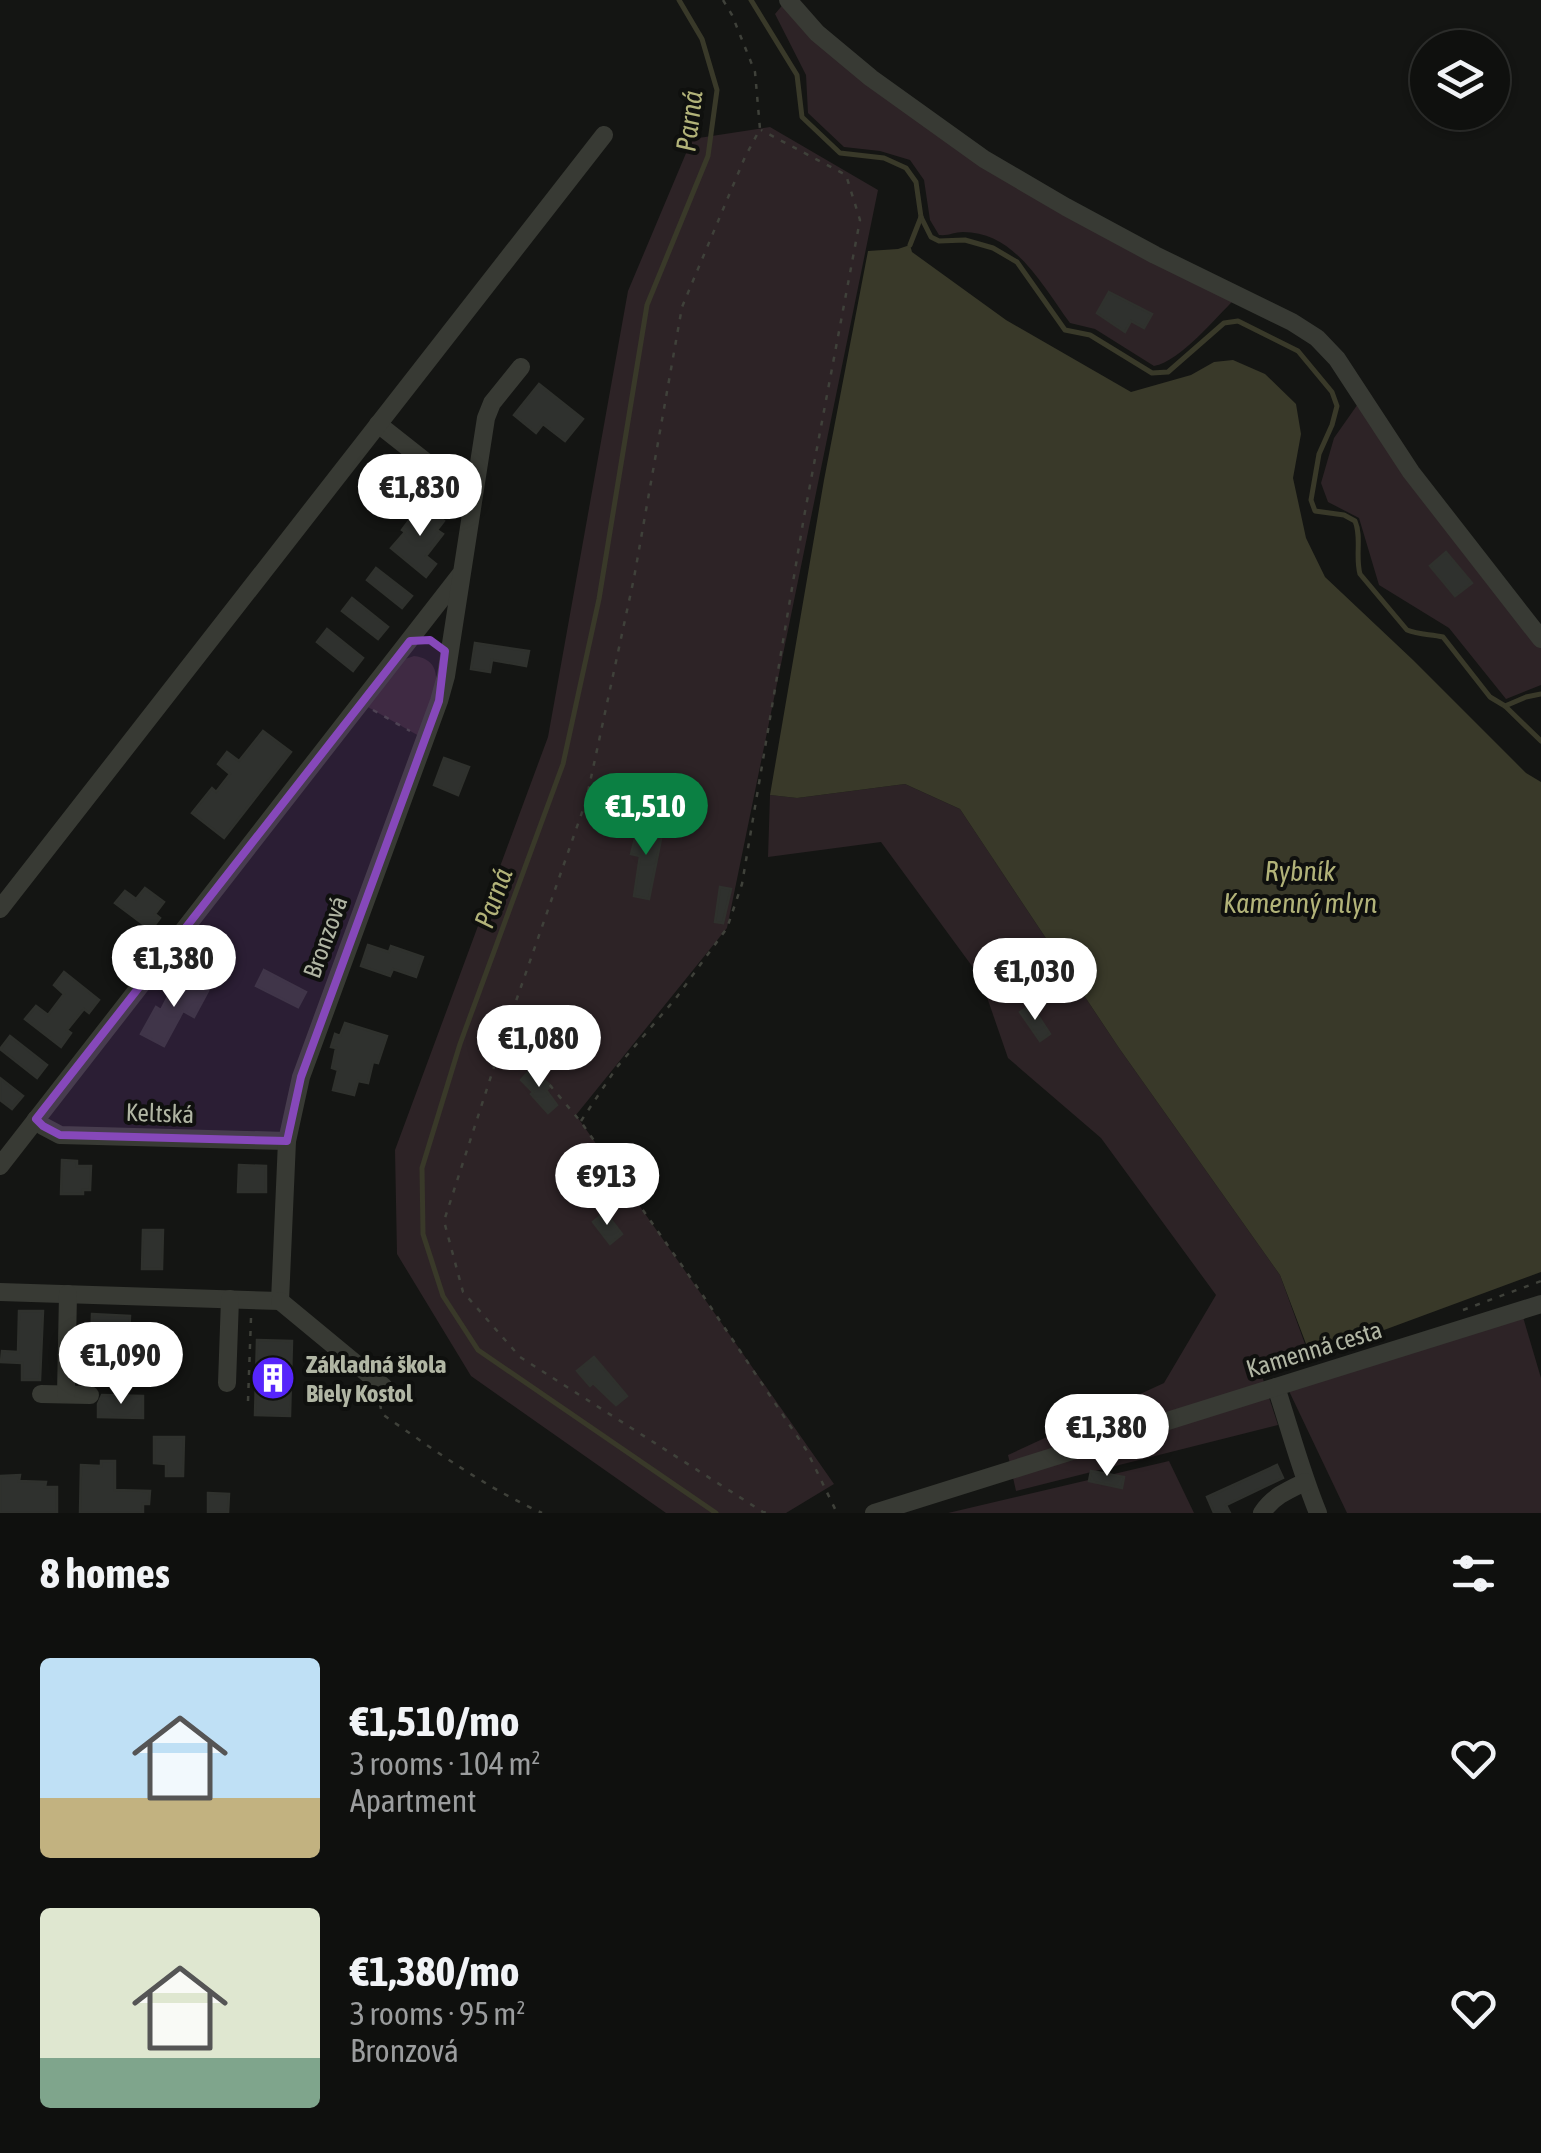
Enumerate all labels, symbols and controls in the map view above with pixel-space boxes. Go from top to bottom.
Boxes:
map controls [1410,30,1510,130]
button: layers [1410,30,1510,130]
water label: Parná [669,89,709,153]
pin: €1,830 [339,454,501,539]
text: €1,830 [380,468,460,505]
pin: €1,510 [565,773,727,858]
text: €1,510 [606,787,686,824]
water label: Rybník Kamenný mlyn [1223,855,1377,919]
water label: Parná [467,864,519,932]
street label: Bronzová [297,892,353,982]
pin: €1,380 [93,925,255,1010]
pin: €1,030 [954,938,1116,1023]
text: €1,380 [134,939,214,976]
text: €1,030 [995,952,1075,989]
pin: €1,080 [458,1005,620,1090]
text: €1,080 [499,1019,579,1056]
street label: Keltská [125,1098,195,1128]
pin: €913 [548,1143,666,1228]
text: €913 [577,1157,637,1194]
street label: Kamenná cesta [1243,1315,1385,1383]
pin: €1,090 [40,1322,202,1407]
text: €1,090 [81,1336,161,1373]
place label: Základná škola Biely Kostol [306,1350,446,1407]
building icon: Základná škola Biely Kostol [250,1355,296,1401]
pin: €1,380 [1026,1394,1188,1479]
text: €1,380 [1067,1408,1147,1445]
icon: filters [1446,1546,1501,1601]
text: 8 homes [40,1549,170,1597]
text: €1,510/mo [350,1697,520,1745]
icon: home [120,1698,240,1818]
icon: heart [1446,1731,1501,1786]
text: 3 rooms · 104 m² [350,1745,540,1782]
text: Apartment [350,1782,476,1819]
text: €1,380/mo [350,1947,520,1995]
icon: home [120,1948,240,2068]
icon: heart [1446,1981,1501,2036]
text: 3 rooms · 95 m² [350,1995,525,2032]
text: Bronzová [350,2032,459,2069]

